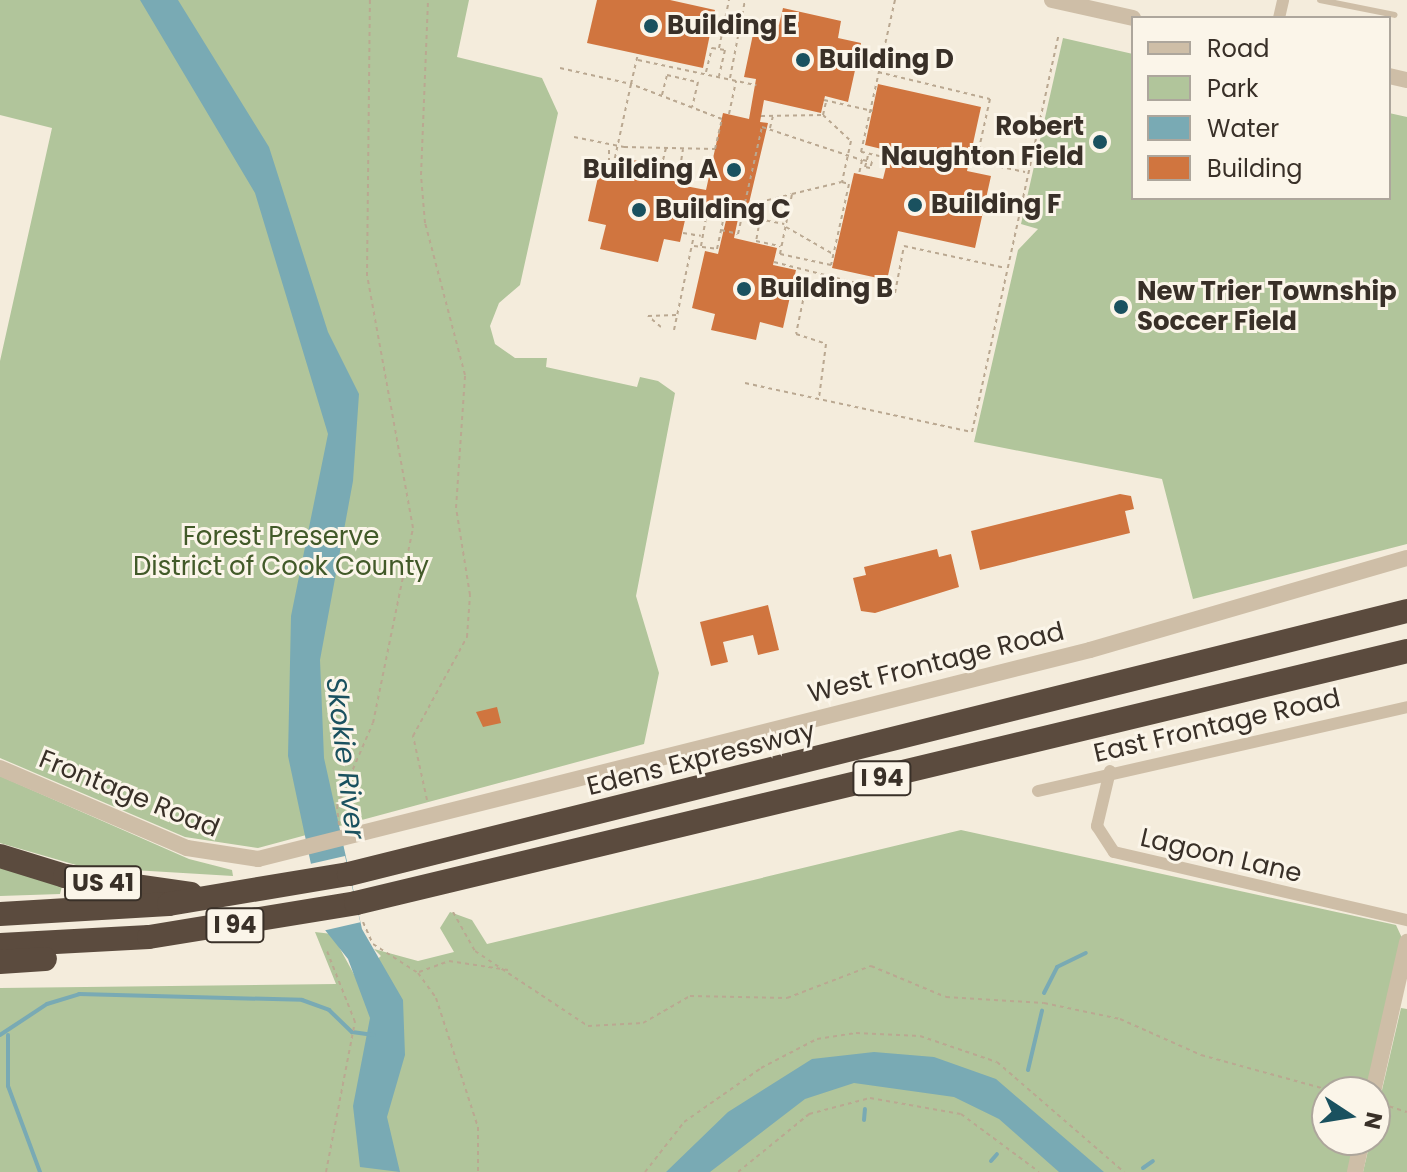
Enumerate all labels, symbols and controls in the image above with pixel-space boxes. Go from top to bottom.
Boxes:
place label: Building E [667,10,797,42]
legend [1131,16,1391,200]
marker: Building E [642,17,660,35]
text: Road [1207,32,1269,65]
place label: Building D [819,44,954,76]
marker: Building D [794,51,812,69]
text: Park [1207,72,1258,105]
place label: Robert Naughton Field [881,111,1084,172]
text: Water [1207,112,1279,145]
marker: Robert Naughton Field [1091,133,1109,151]
text: Building [1207,152,1303,185]
place label: Building A [583,154,718,186]
marker: Building A [725,161,743,179]
place label: Building F [931,189,1061,221]
place label: Building C [655,194,791,226]
marker: Building F [906,196,924,214]
marker: Building C [630,201,648,219]
place label: Building B [760,273,893,305]
place label: New Trier Township Soccer Field [1137,276,1397,338]
marker: Building B [735,280,753,298]
marker: New Trier Township Soccer Field [1112,298,1130,316]
park label: Forest Preserve District of Cook County [133,521,429,582]
street label: West Frontage Road [805,616,1067,710]
water label: Skokie River [318,675,372,841]
street label: East Frontage Road [1091,682,1343,770]
street label: Edens Expressway [584,716,818,802]
street label: Frontage Road [34,744,224,844]
road number: I 94 [852,758,912,798]
street label: Lagoon Lane [1137,822,1305,890]
road number: US 41 [63,863,143,903]
road number: I 94 [205,905,265,945]
north arrow [1311,1076,1391,1156]
text: N [1356,1109,1390,1132]

